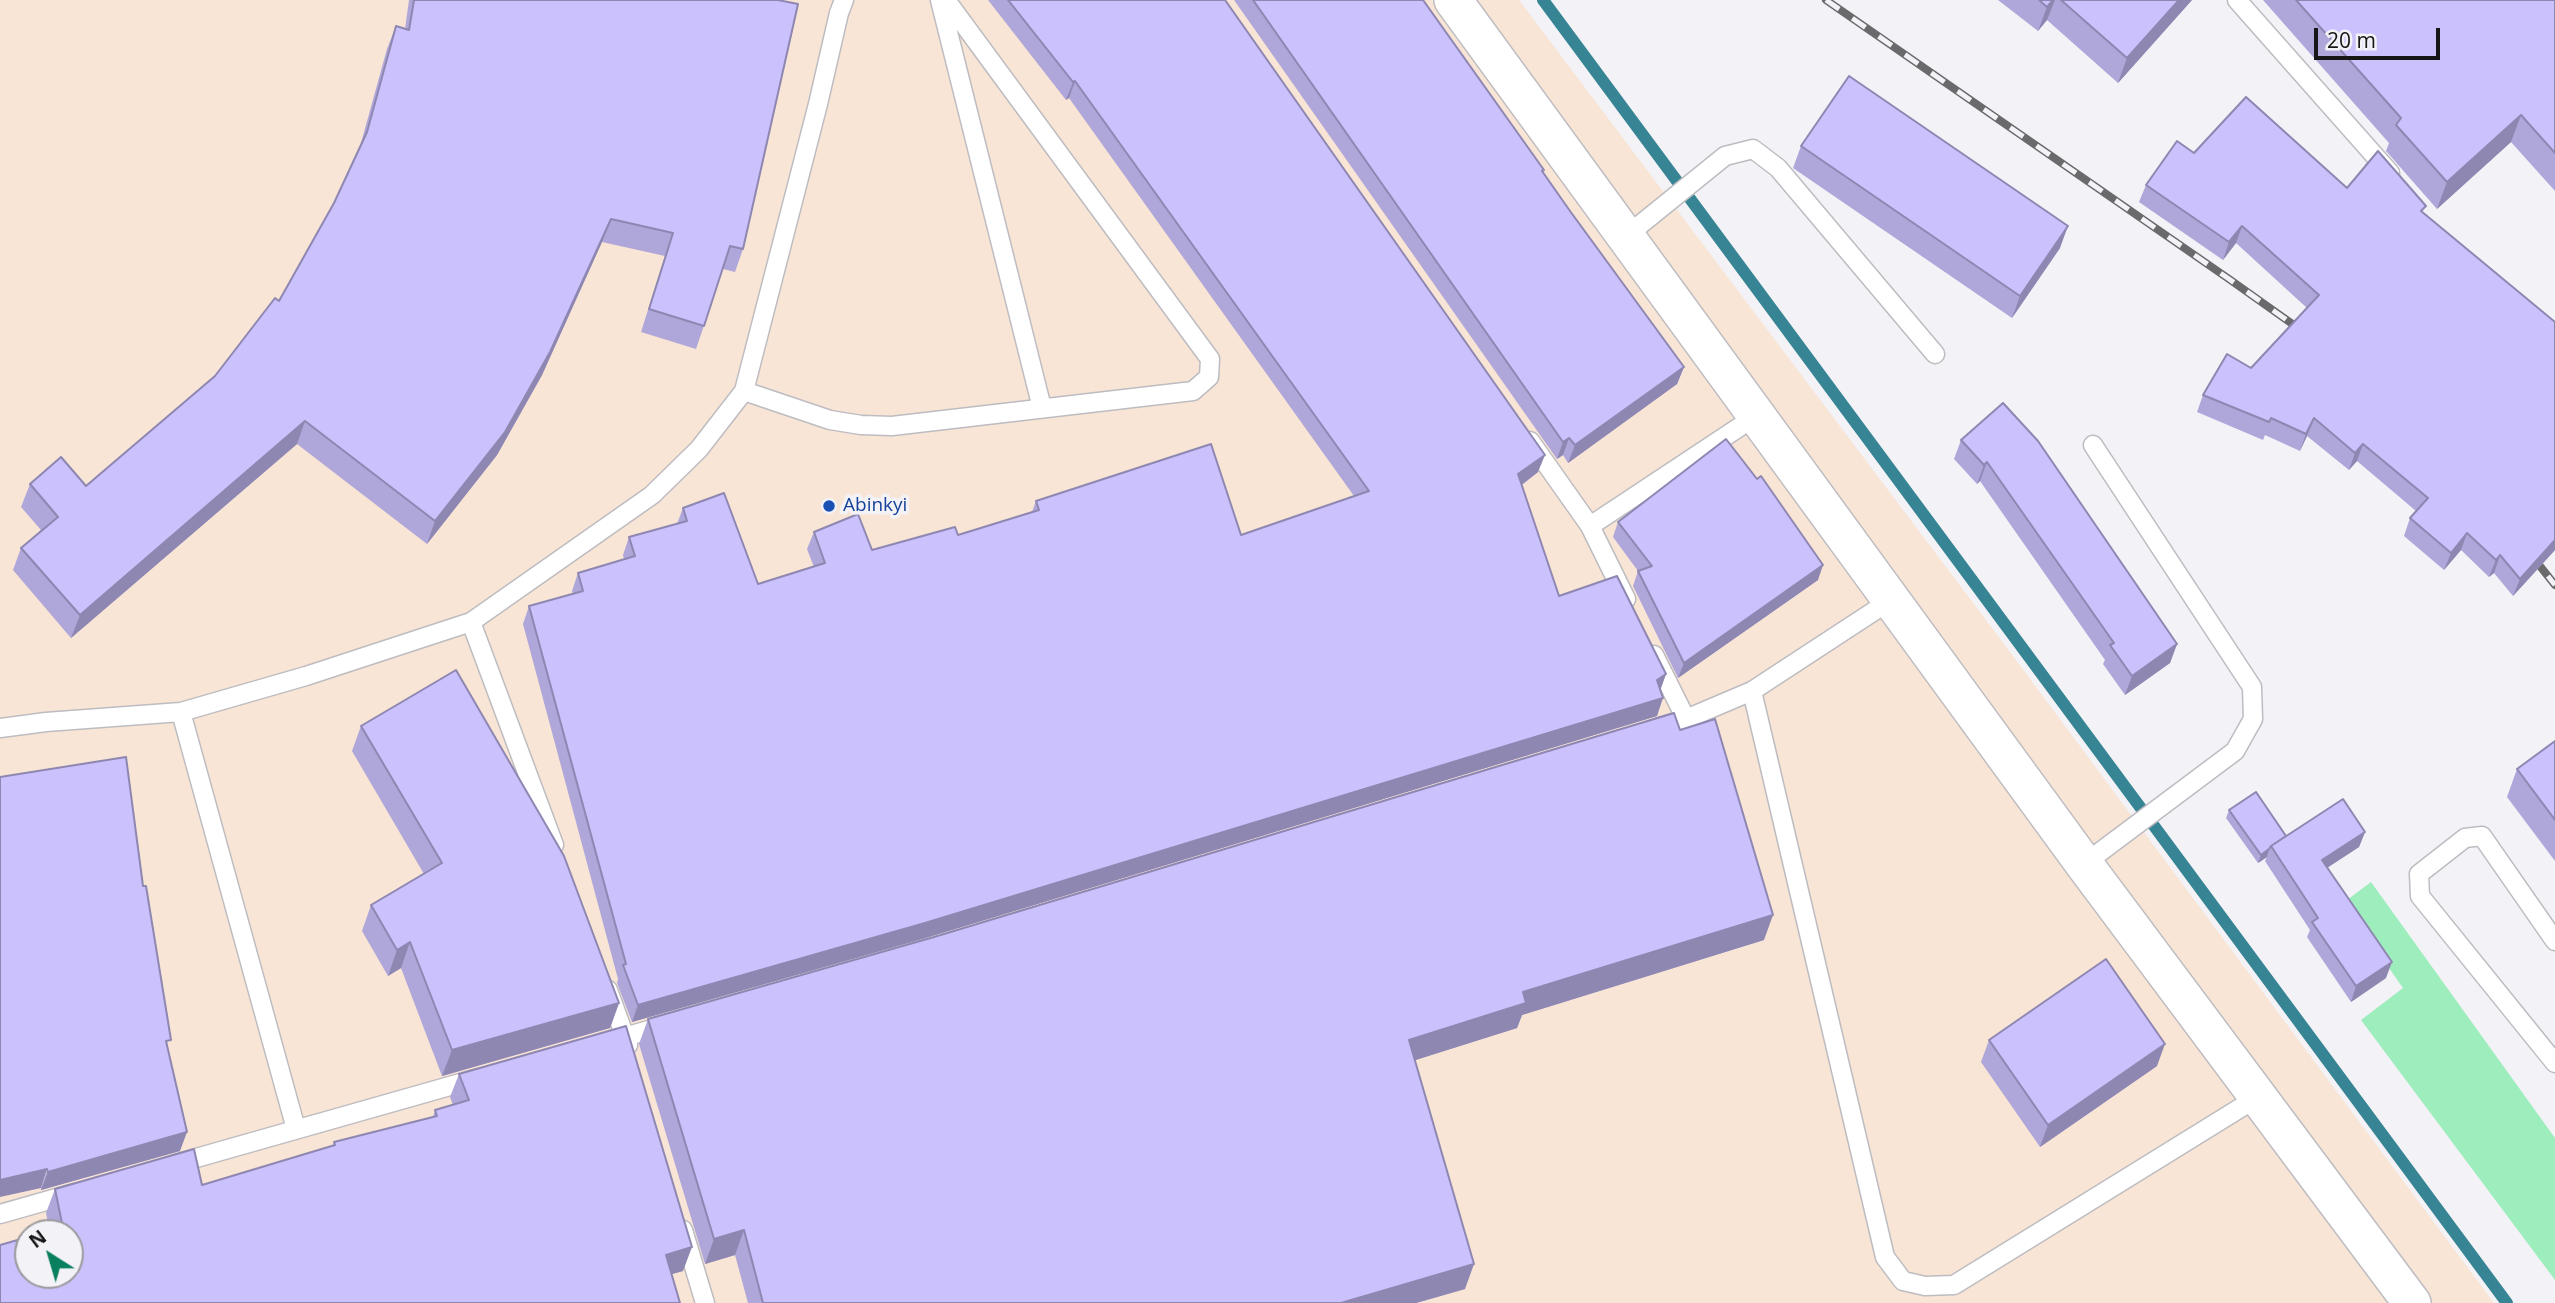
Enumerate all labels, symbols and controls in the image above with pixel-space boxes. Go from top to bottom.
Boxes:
scale bar [2317,14,2443,58]
text: 20 m [2327,26,2376,54]
place label: Abinkyi [843,495,907,517]
marker: Abinkyi [821,498,837,514]
north arrow [14,1219,84,1289]
text: N [24,1224,52,1254]

